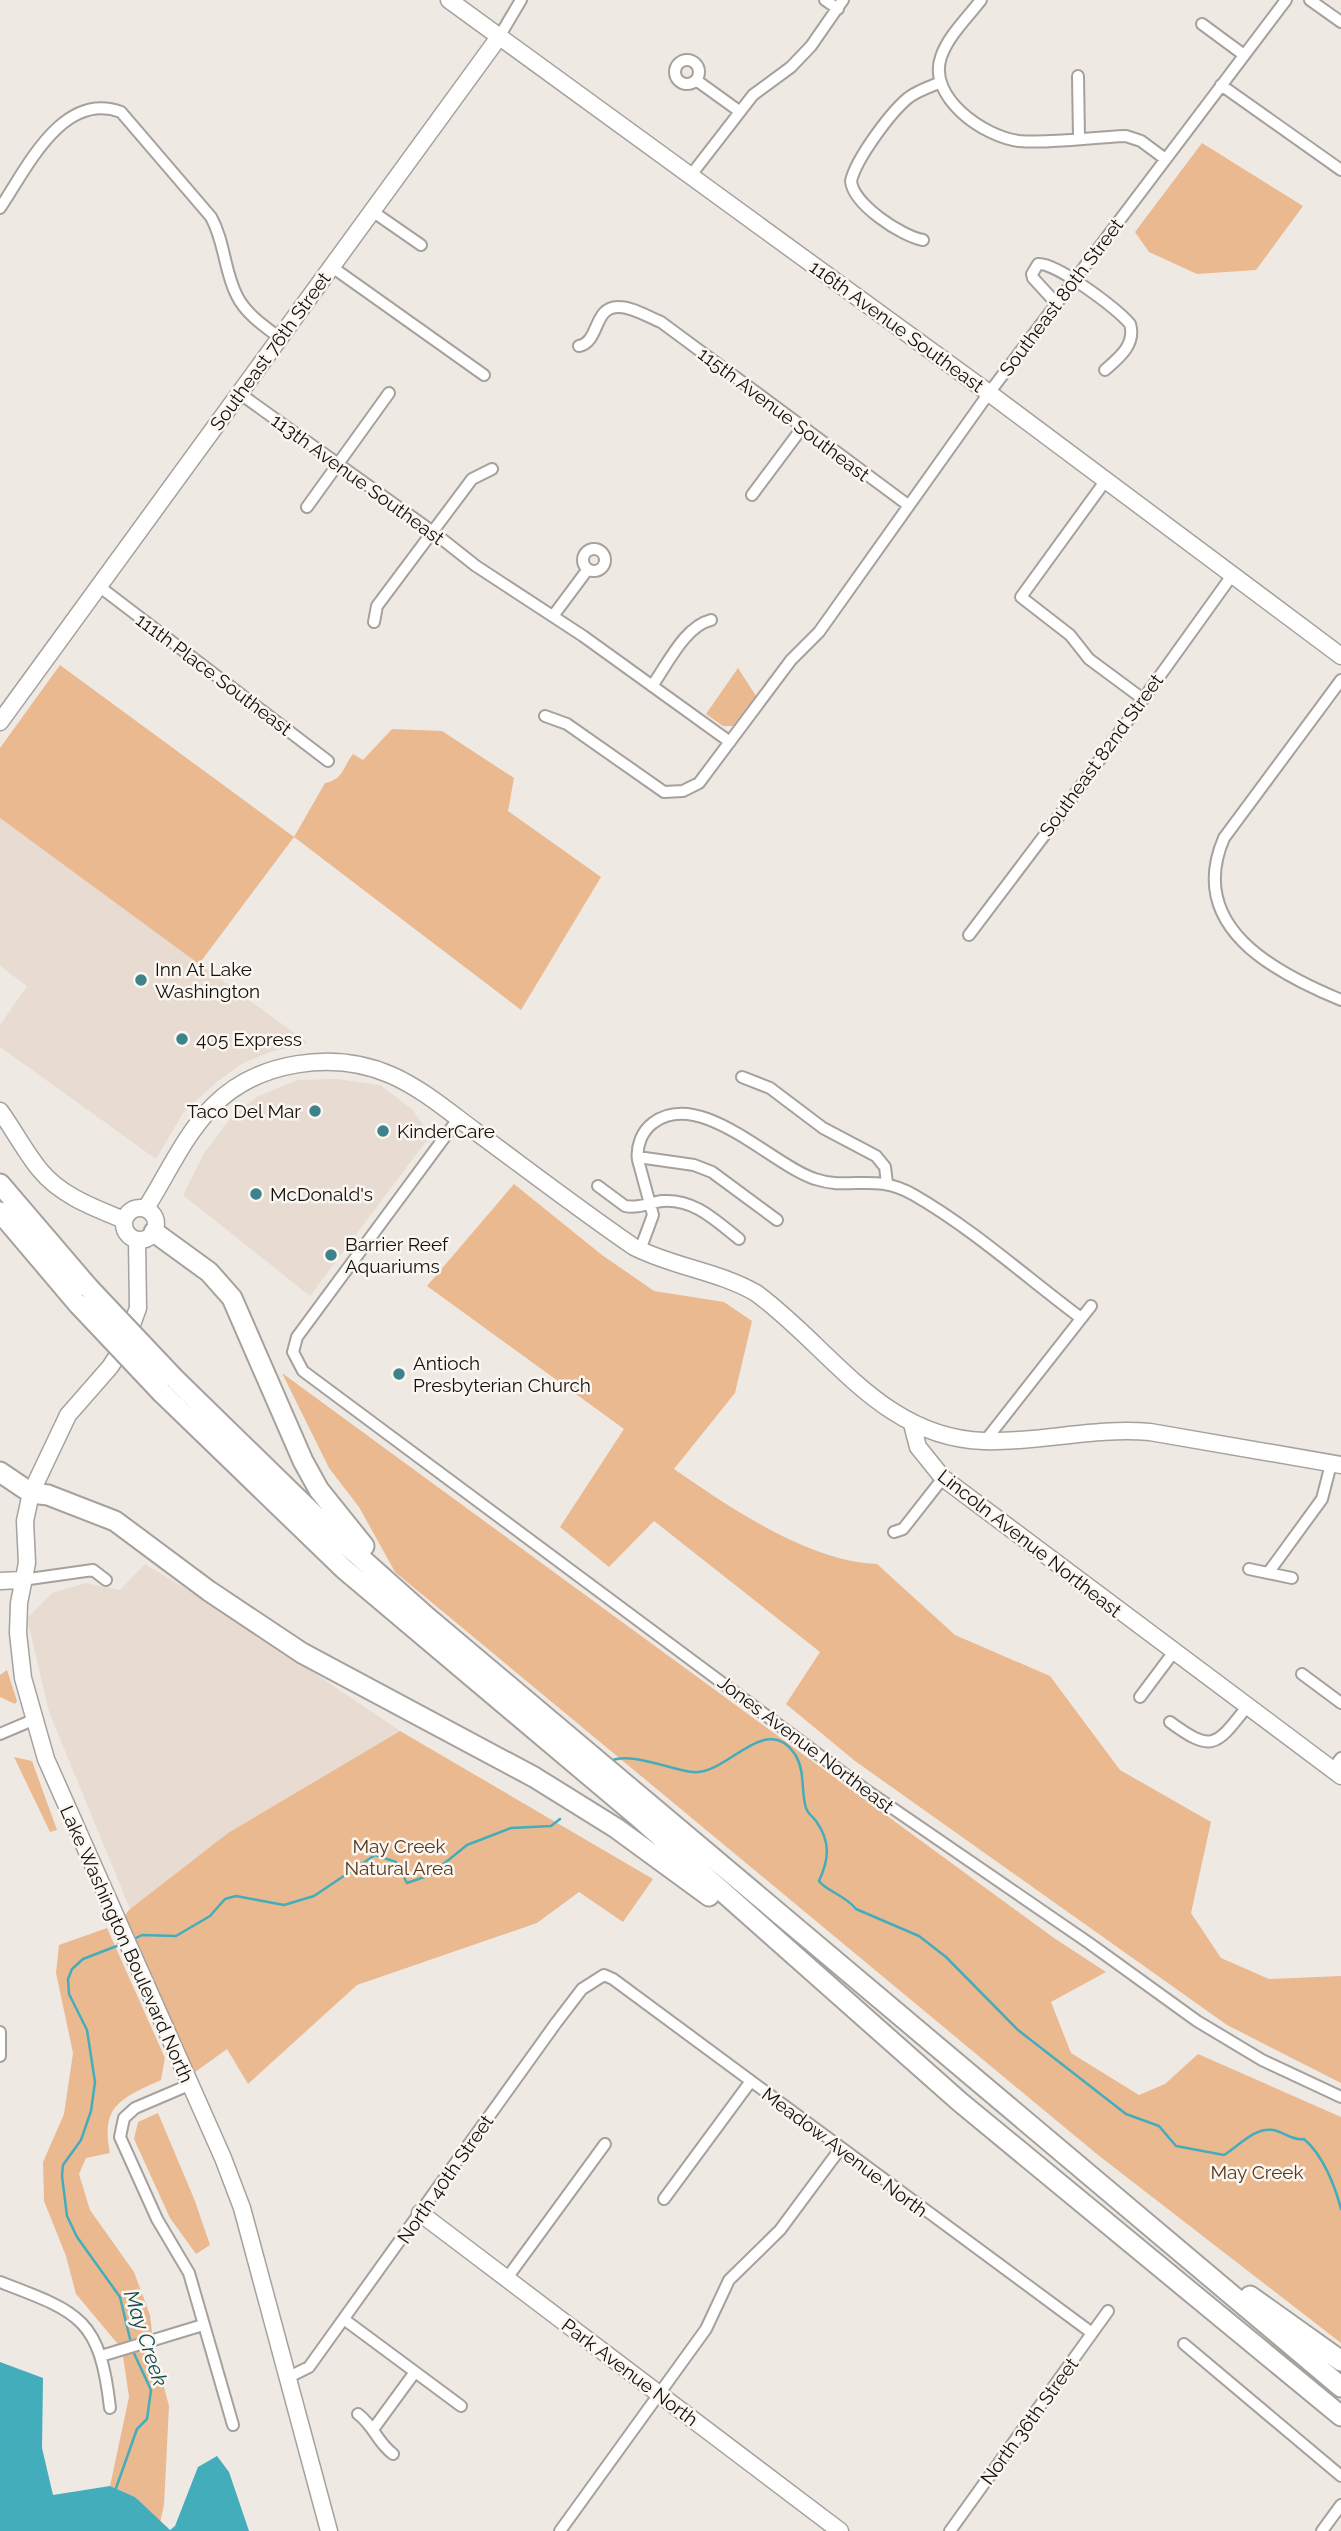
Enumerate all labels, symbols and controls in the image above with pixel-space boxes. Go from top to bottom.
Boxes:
street label: Southeast 80th Street [995,213,1128,380]
street label: 116th Avenue Southeast [806,256,989,397]
street label: Southeast 76th Street [205,267,335,434]
street label: 115th Avenue Southeast [694,342,874,486]
street label: 113th Avenue Southeast [267,409,449,549]
street label: 111th Place Southeast [132,608,297,740]
street label: Southeast 82nd Street [1035,669,1168,840]
place label: Inn At Lake Washington [155,958,260,1002]
marker: Inn At Lake Washington [133,972,149,988]
place label: 405 Express [196,1028,302,1050]
marker: 405 Express [174,1031,190,1047]
place label: Taco Del Mar [187,1100,301,1122]
marker: Taco Del Mar [307,1103,323,1119]
place label: KinderCare [397,1120,495,1142]
marker: KinderCare [375,1123,391,1139]
place label: McDonald's [270,1183,373,1205]
marker: McDonald's [248,1186,264,1202]
place label: Barrier Reef Aquariums [345,1233,449,1277]
marker: Barrier Reef Aquariums [323,1247,339,1263]
place label: Antioch Presbyterian Church [413,1352,591,1396]
marker: Antioch Presbyterian Church [391,1366,407,1382]
street label: Lincoln Avenue Northeast [934,1464,1127,1622]
street label: Jones Avenue Northeast [714,1671,899,1818]
street label: Lake Washington Boulevard North [56,1802,198,2086]
park label: May Creek Natural Area [344,1835,454,1879]
street label: Meadow Avenue North [758,2083,932,2221]
street label: North 40th Street [392,2110,498,2247]
park label: May Creek [1210,2161,1304,2183]
water label: May Creek [119,2287,173,2389]
street label: Park Avenue North [558,2314,702,2430]
street label: North 36th Street [976,2353,1083,2489]

